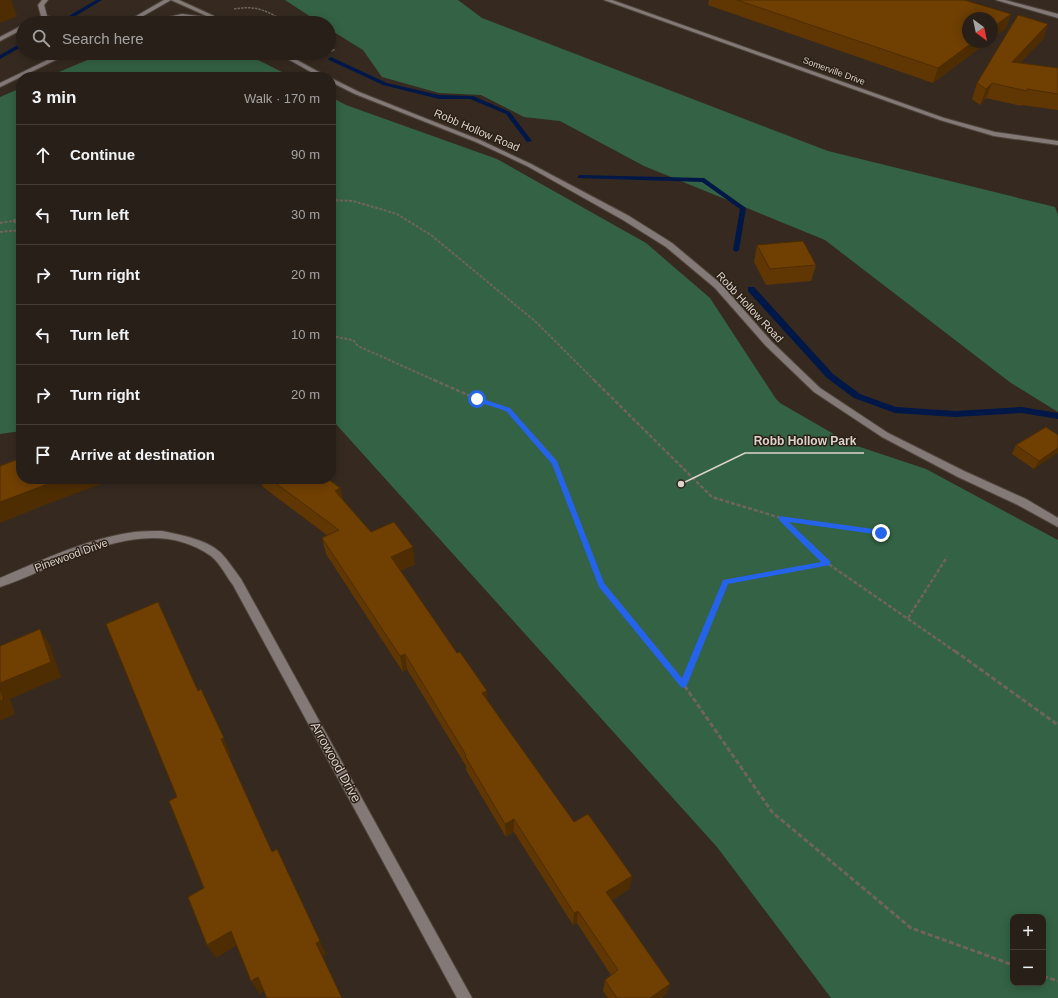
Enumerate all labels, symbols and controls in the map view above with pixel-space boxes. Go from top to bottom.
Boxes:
north arrow [962,12,998,48]
search box [16,16,336,60]
icon: search [30,27,52,49]
text: Search here [62,30,144,47]
street label: Somerville Drive [802,55,866,87]
text: 3 min [32,88,76,107]
text: Walk · 170 m [244,91,320,106]
street label: Robb Hollow Road [432,107,522,153]
icon: ahead [32,144,54,166]
text: Continue [70,146,135,163]
text: 90 m [291,147,320,162]
icon: left [32,204,54,226]
text: Turn left [70,206,129,223]
text: 30 m [291,207,320,222]
icon: right [32,264,54,286]
text: Turn right [70,266,140,283]
text: 20 m [291,267,320,282]
street label: Robb Hollow Road [714,269,786,345]
icon: left [32,324,54,346]
text: Turn left [70,326,129,343]
text: 10 m [291,327,320,342]
icon: right [32,384,54,406]
text: Turn right [70,386,140,403]
text: 20 m [291,387,320,402]
route start [468,390,486,408]
callout: Robb Hollow Park [745,429,864,453]
text: Robb Hollow Park [754,434,857,448]
icon: arrive [32,444,54,466]
text: Arrive at destination [70,446,215,463]
route end [872,524,890,542]
street label: Pinewood Drive [33,536,109,574]
street label: Arrowood Drive [308,719,364,805]
map controls [1010,914,1046,986]
button: + [1010,914,1046,950]
button: − [1010,950,1046,986]

